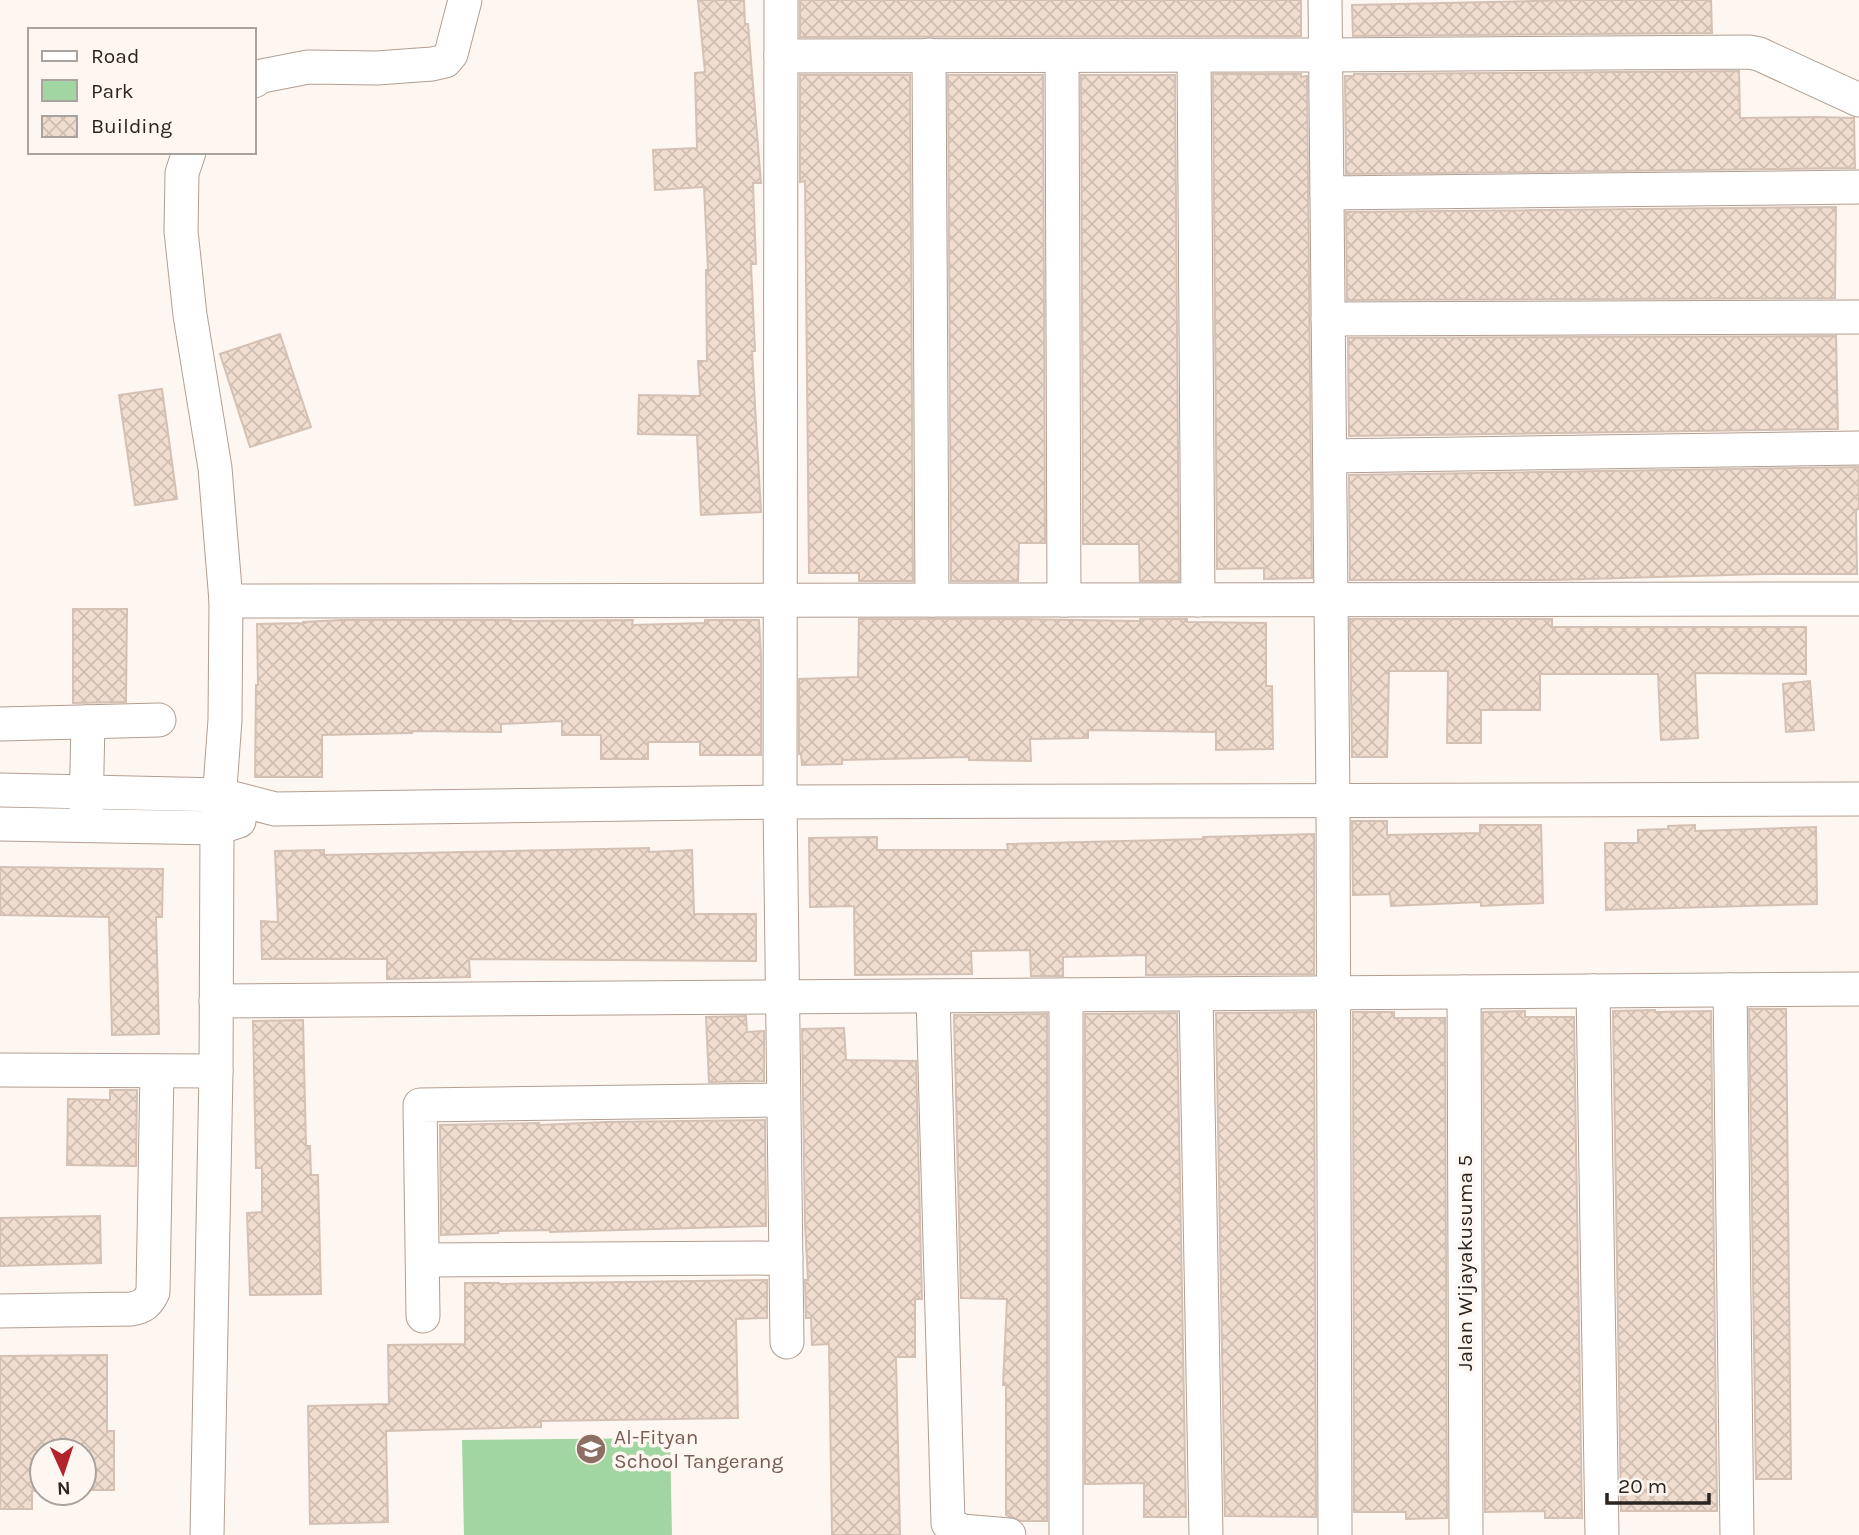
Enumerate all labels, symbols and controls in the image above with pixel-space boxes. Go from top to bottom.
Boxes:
legend [28,28,256,154]
text: Road [91,44,139,68]
text: Park [91,79,134,103]
text: Building [91,114,172,138]
street label: Jalan Wijayakusuma 5 [1453,1155,1477,1371]
place label: Al-Fityan School Tangerang [614,1425,783,1473]
school or university icon: Al-Fityan School Tangerang [574,1432,608,1466]
north arrow [28,1437,98,1507]
scale bar [1607,1462,1708,1506]
text: 20 m [1618,1474,1667,1498]
text: N [56,1477,71,1499]

